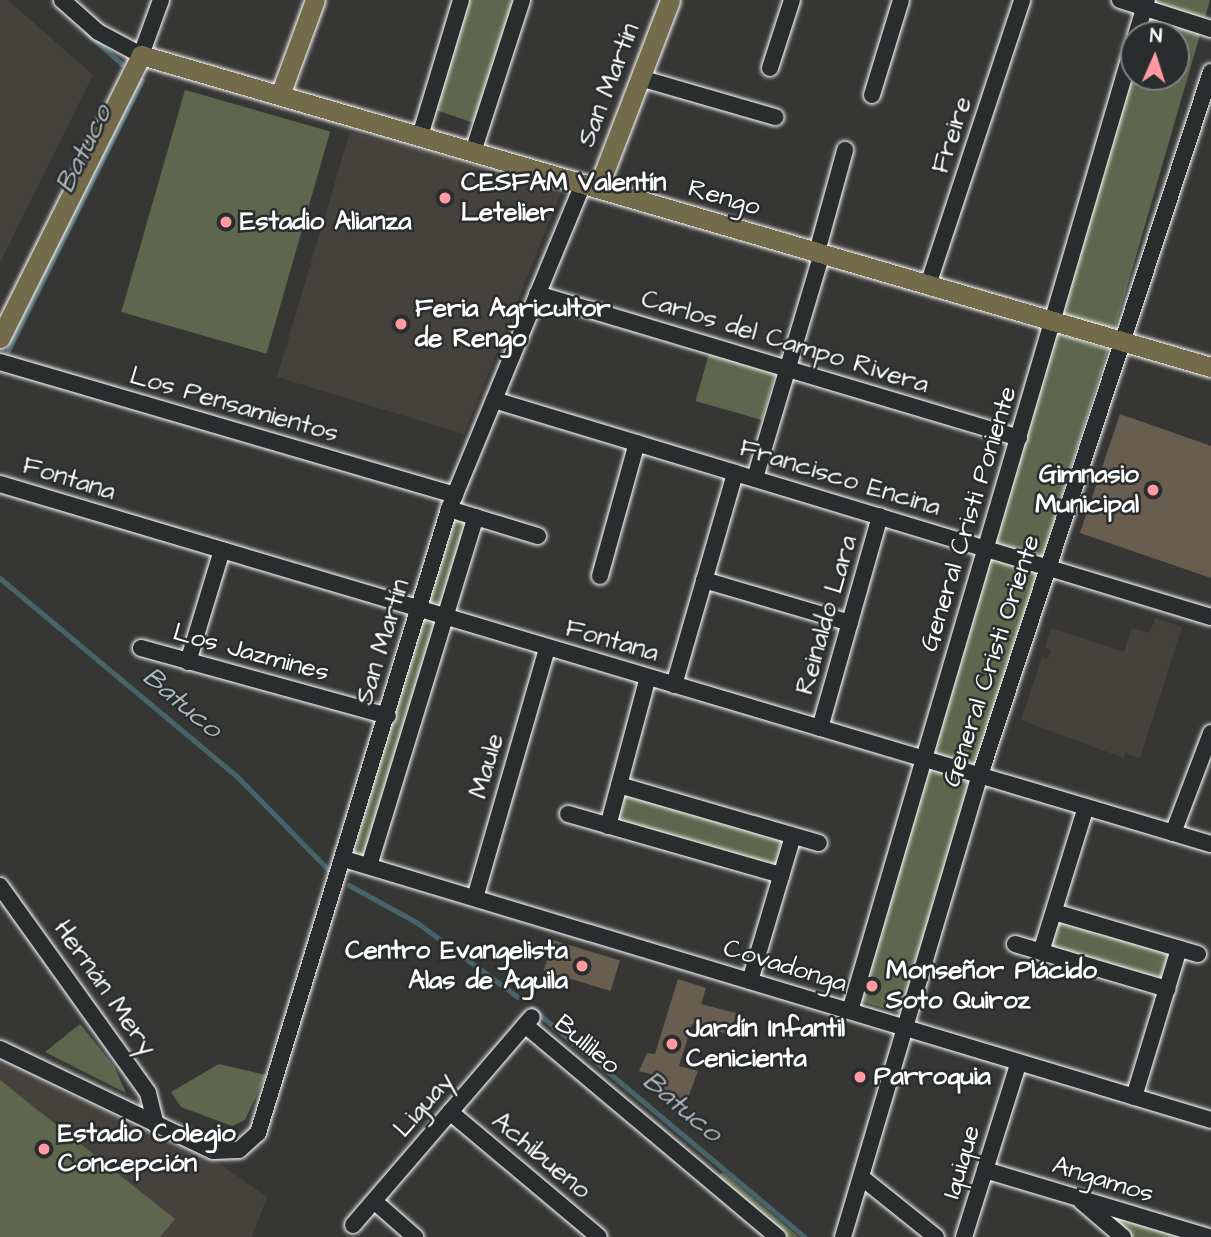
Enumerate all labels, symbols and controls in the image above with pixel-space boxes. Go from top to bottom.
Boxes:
street label: San Martín [571,19,647,151]
north arrow [1120,21,1190,91]
text: N [1149,23,1163,50]
street label: Freire [925,93,979,177]
water label: Batuco [48,100,120,198]
place label: CESFAM Valentín Letelier [461,167,666,228]
street label: Rengo [684,173,764,223]
marker: CESFAM Valentín Letelier [435,188,455,208]
place label: Estadio Alianza [240,206,411,238]
marker: Estadio Alianza [218,214,234,230]
street label: Carlos del Campo Rivera [637,283,933,401]
place label: Feria Agricultor de Rengo [415,293,611,354]
marker: Feria Agricultor de Rengo [393,316,409,332]
street label: Los Pensamientos [126,360,342,450]
street label: General Cristi Poniente [914,383,1024,655]
street label: Francisco Encina [736,433,944,523]
street label: Fontana [19,450,119,508]
place label: Gimnasio Municipal [1035,459,1139,520]
marker: Gimnasio Municipal [1145,482,1161,498]
street label: General Cristi Oriente [937,531,1047,791]
street label: Reinaldo Lara [789,532,865,698]
street label: San Martín [349,575,417,709]
street label: Fontana [562,613,662,669]
street label: Los Jazmines [170,617,332,689]
water label: Batuco [136,660,228,746]
street label: Maule [463,730,511,802]
street label: Hernán Mery [47,914,163,1062]
street label: Covadonga [720,932,850,1000]
place label: Centro Evangelista Alas de Aguila [345,935,568,996]
place label: Monseñor Plácido Soto Quiroz [886,955,1097,1016]
marker: Centro Evangelista Alas de Aguila [574,958,590,974]
marker: Monseñor Plácido Soto Quiroz [864,978,880,994]
street label: Bullileo [548,1008,626,1082]
place label: Jardín Infantil Cenicienta [686,1013,845,1074]
marker: Jardín Infantil Cenicienta [664,1036,680,1052]
place label: Parroquia [874,1061,991,1093]
water label: Batuco [636,1064,728,1150]
street label: Liguay [387,1066,461,1144]
marker: Parroquia [852,1069,868,1085]
street label: Achibueno [485,1106,597,1206]
place label: Estadio Colegio Concepción [58,1118,236,1180]
street label: Iquique [936,1122,988,1202]
marker: Estadio Colegio Concepción [36,1141,52,1157]
street label: Angamos [1049,1150,1157,1210]

